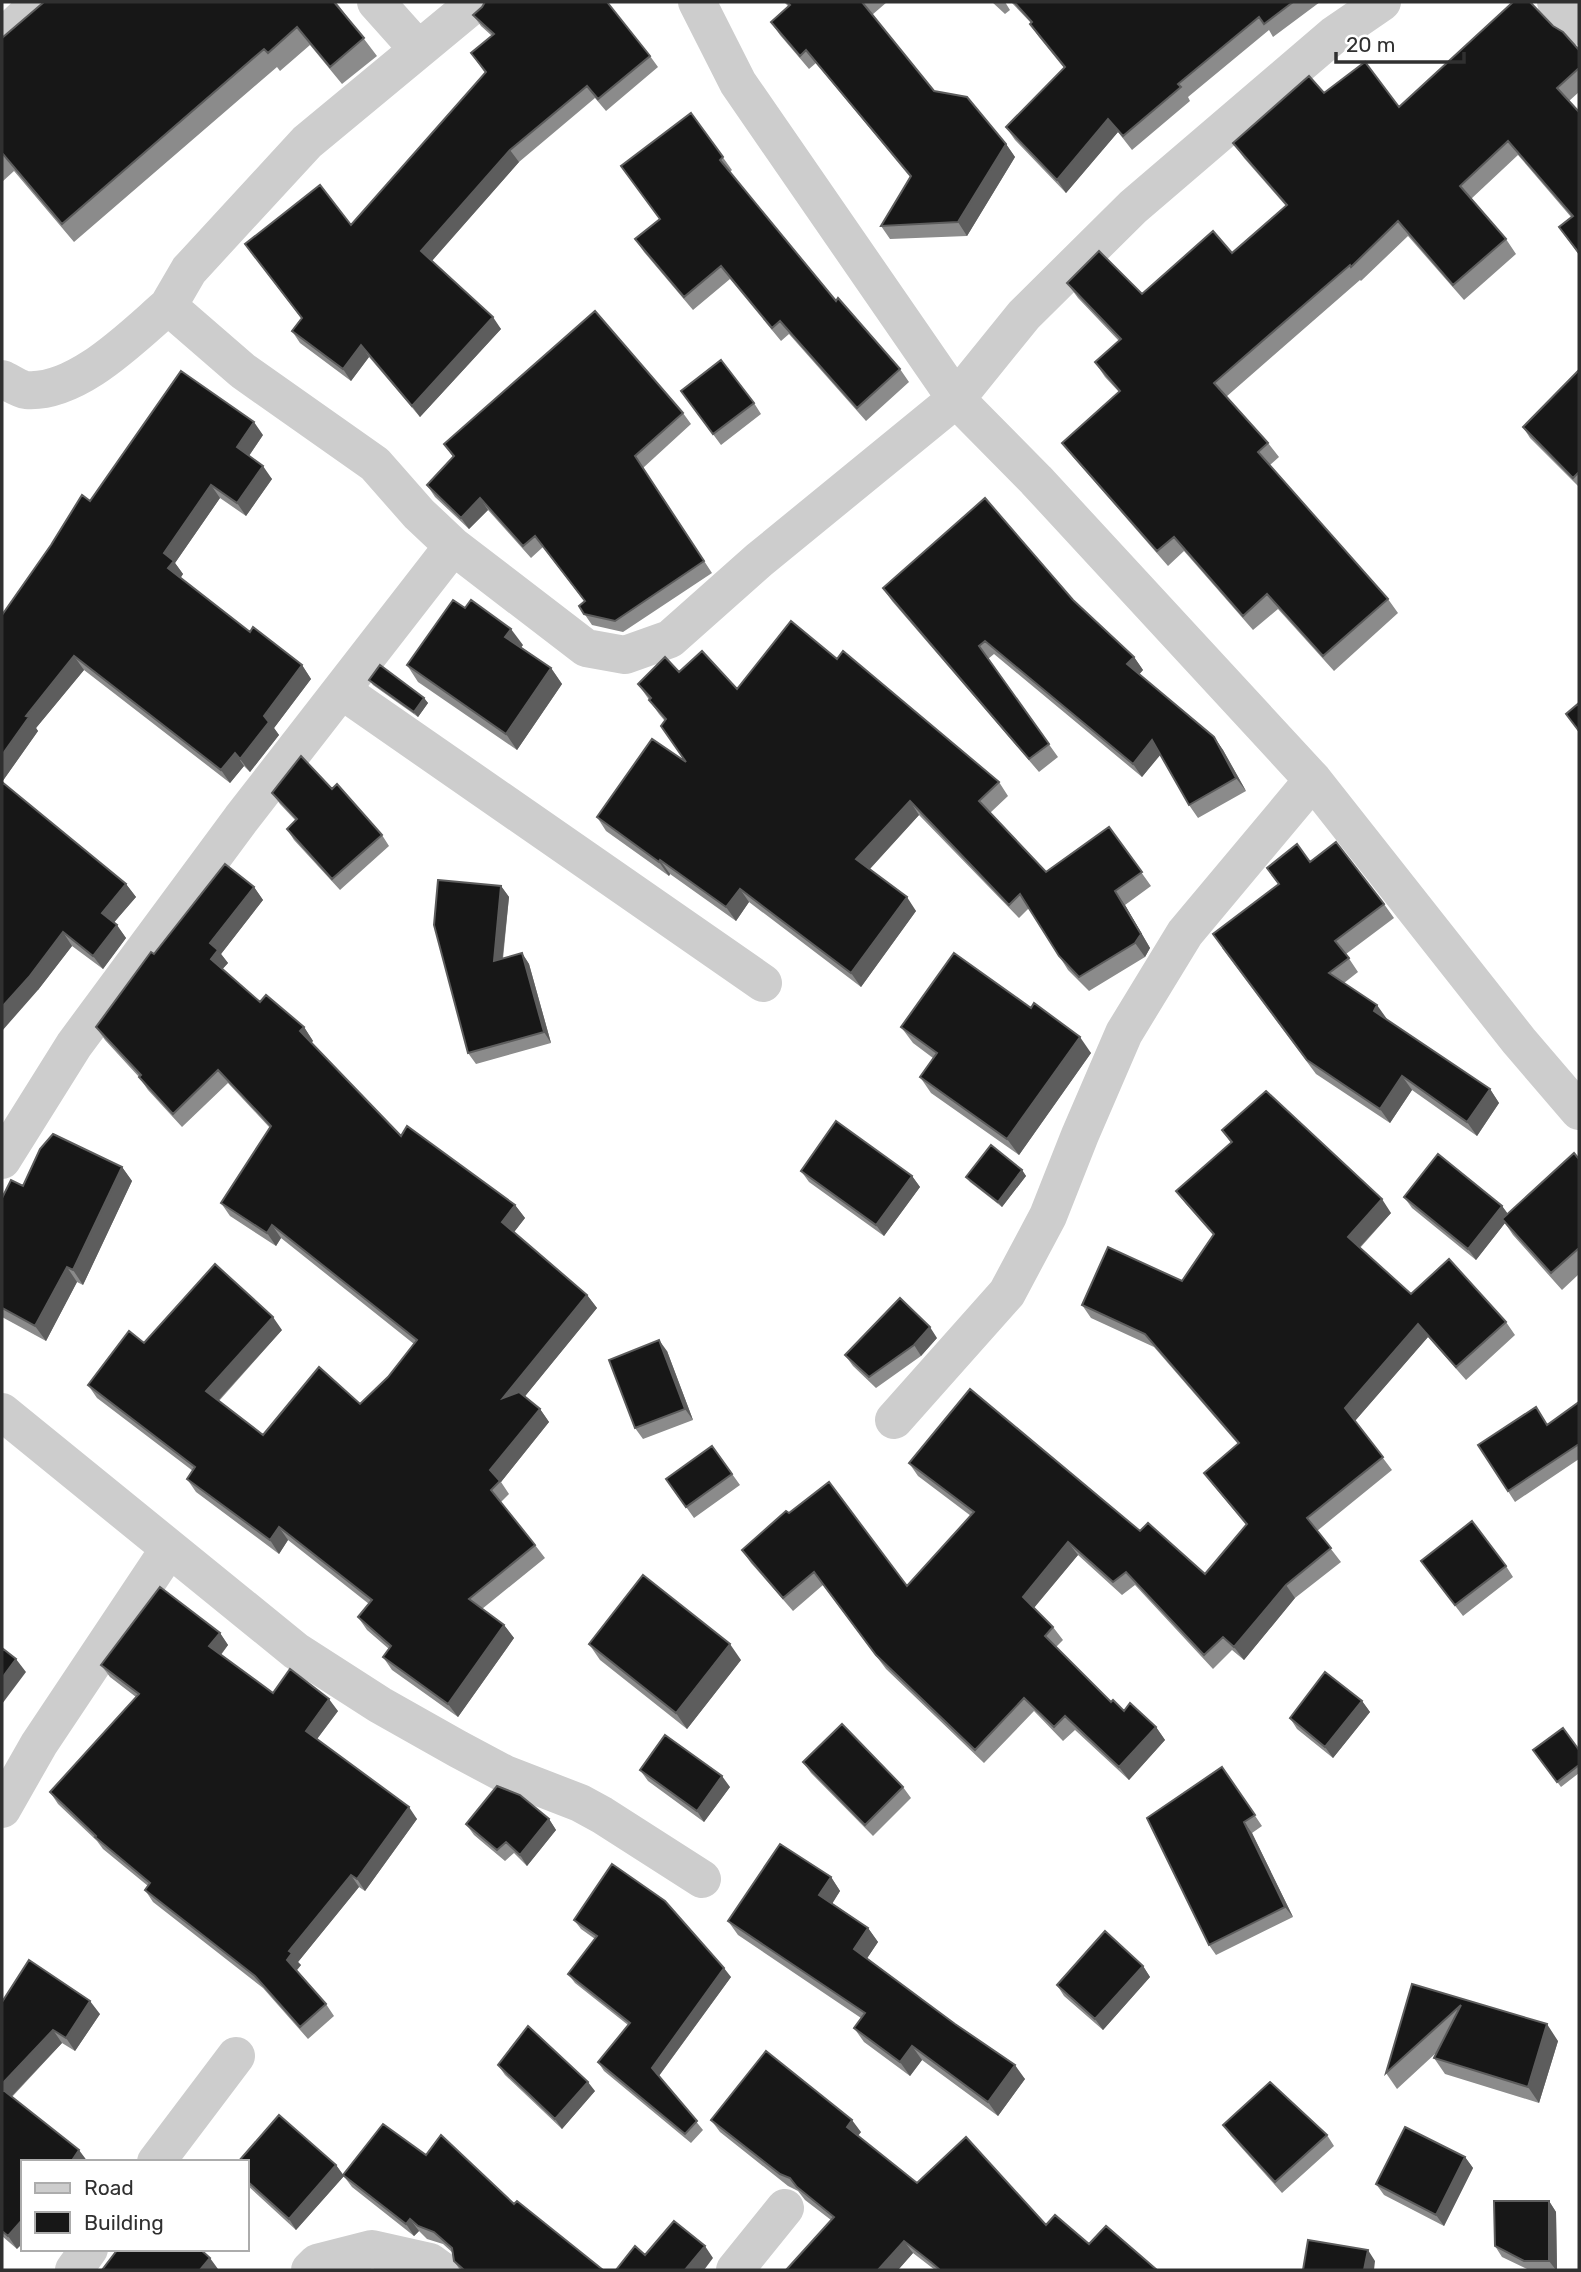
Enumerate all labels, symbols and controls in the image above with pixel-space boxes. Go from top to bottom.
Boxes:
scale bar [1336,21,1464,65]
text: 20 m [1346,32,1395,57]
legend [21,2160,248,2251]
text: Road [84,2175,134,2200]
text: Building [84,2210,164,2235]

